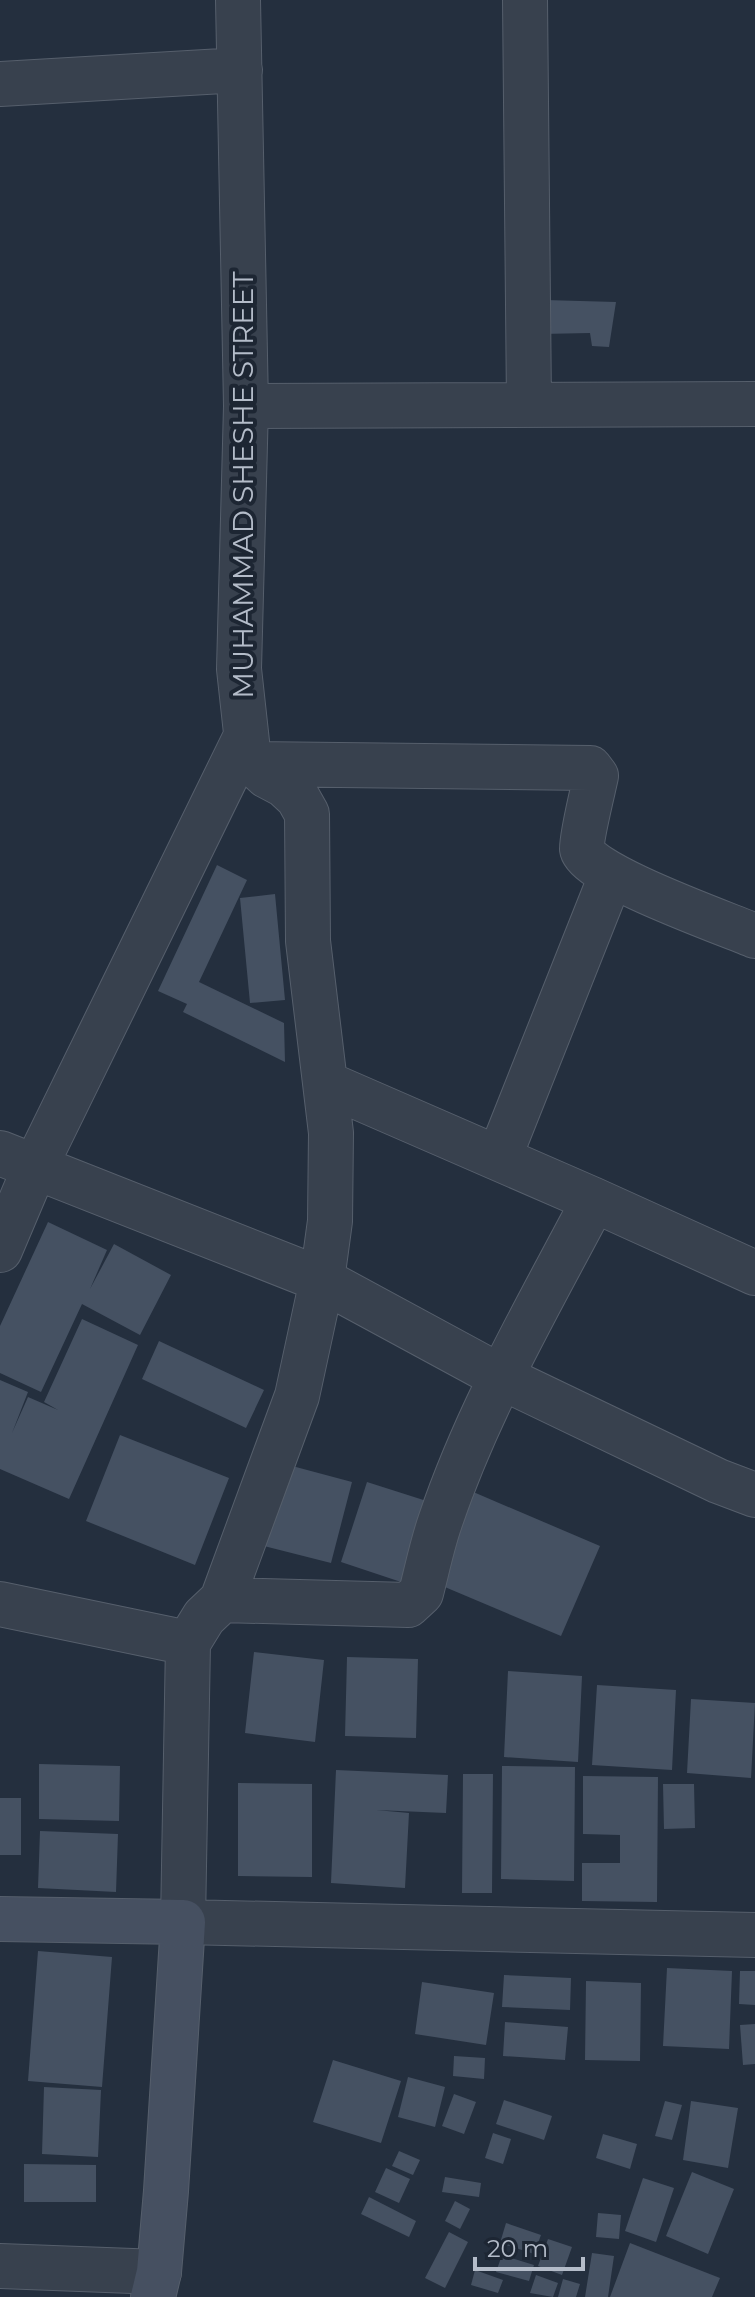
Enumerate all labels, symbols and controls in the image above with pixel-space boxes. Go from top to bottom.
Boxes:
street label: MUHAMMAD SHESHE STREET [226,271,260,699]
scale bar [475,2221,583,2271]
text: 20 m [487,2234,548,2263]

